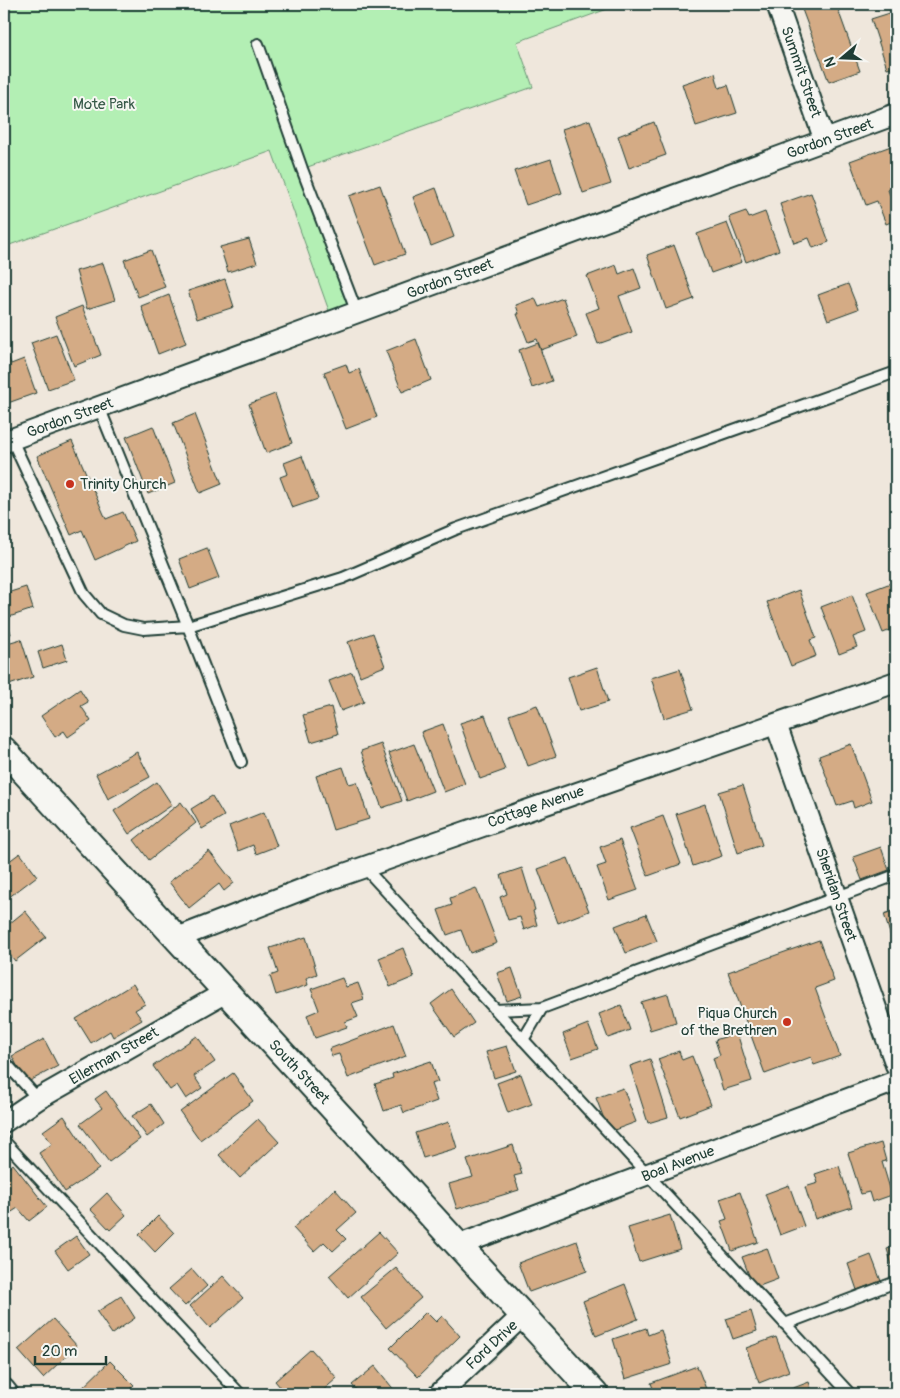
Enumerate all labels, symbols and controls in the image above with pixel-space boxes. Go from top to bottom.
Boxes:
street label: Summit Street [777,24,826,121]
north arrow [818,32,868,82]
text: N [821,55,840,69]
park label: Mote Park [73,95,136,114]
street label: Gordon Street [784,114,877,163]
street label: Gordon Street [404,254,497,303]
street label: Gordon Street [24,393,117,442]
place label: Trinity Church [80,475,166,494]
marker: Trinity Church [64,478,76,490]
street label: Cottage Avenue [485,781,587,832]
street label: Sheridan Street [811,846,861,945]
place label: Piqua Church of the Brethren [681,1004,777,1040]
marker: Piqua Church of the Brethren [781,1016,793,1028]
street label: Ellerman Street [66,1022,163,1089]
street label: South Street [264,1036,334,1109]
street label: Boal Avenue [639,1141,718,1187]
street label: Ford Drive [462,1316,522,1374]
scale bar [35,1333,106,1365]
text: 20 m [42,1342,77,1361]

